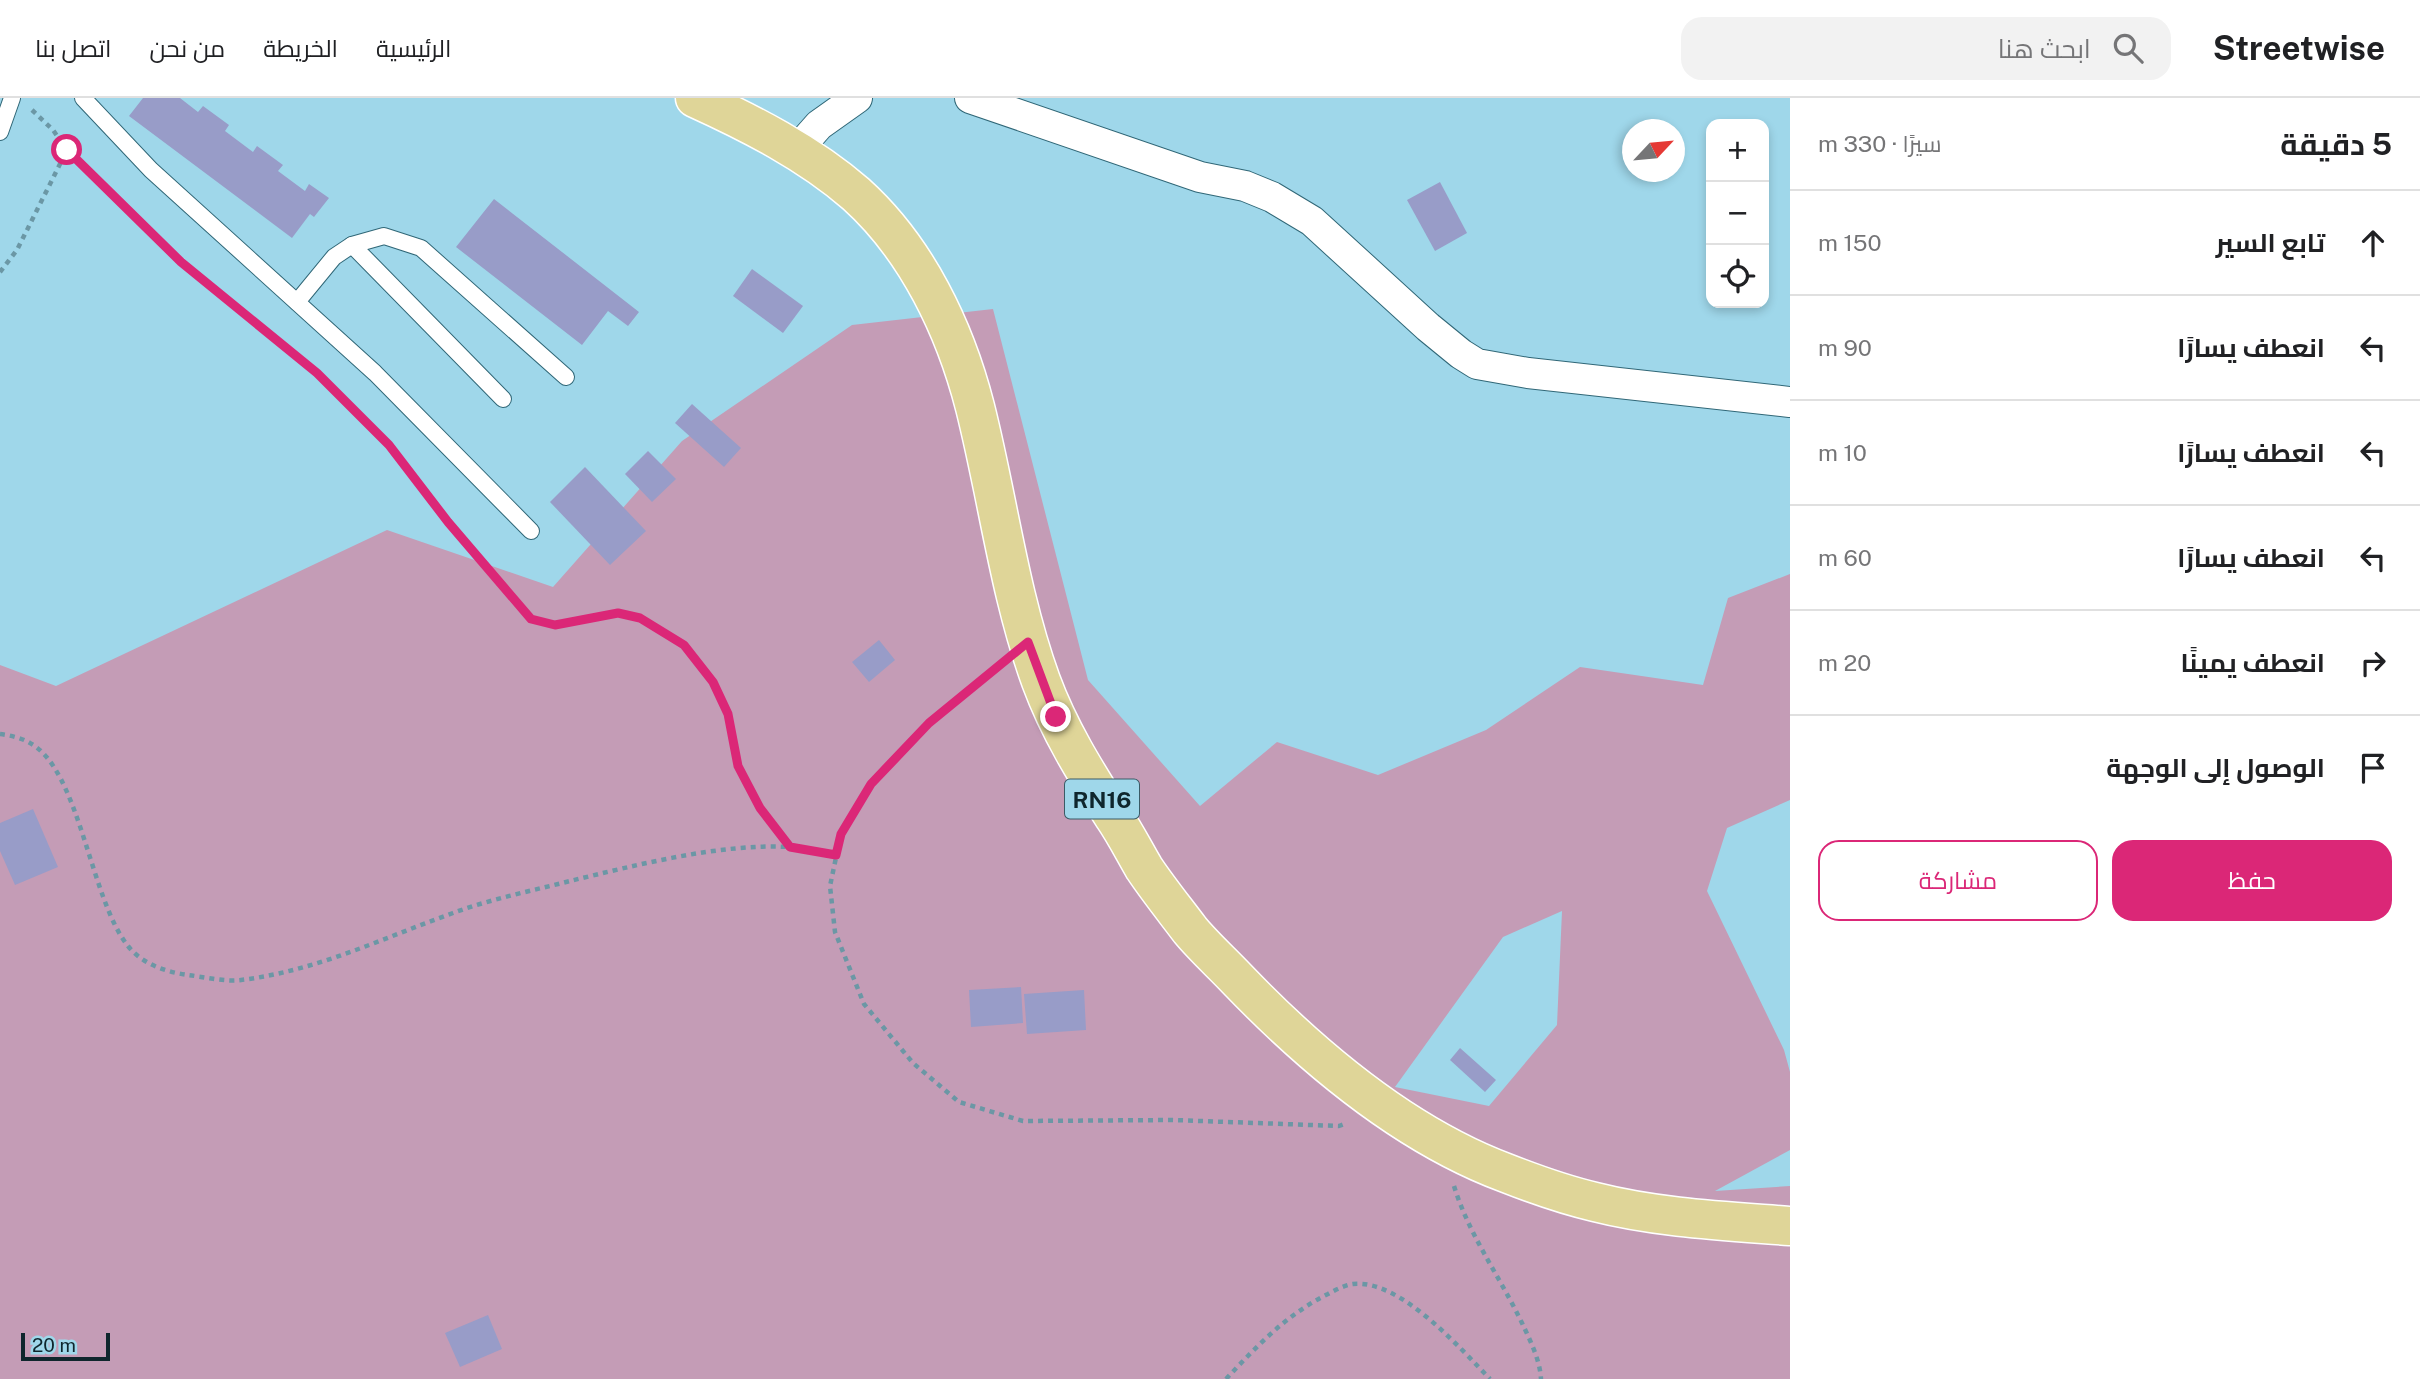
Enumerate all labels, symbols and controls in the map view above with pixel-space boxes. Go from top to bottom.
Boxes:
search box [1681,17,2171,80]
icon: search [2109,29,2147,67]
text: Streetwise [2213,29,2385,67]
text: ابحث هنا [1998,33,2091,64]
text: اتصل بنا [35,34,112,62]
text: من نحن [150,34,225,62]
text: الخريطة [263,34,338,62]
text: الرئيسية [376,34,451,62]
north arrow [1622,119,1685,182]
map controls [1706,119,1769,308]
button: + [1706,119,1769,182]
text: 5 دقيقة [2280,126,2392,162]
text: سيرًا · 330 m [1818,130,1941,157]
route start [51,134,82,165]
button: − [1706,182,1769,245]
icon: ahead [2354,224,2392,262]
text: تابع السير [2216,227,2325,258]
text: 150 m [1818,229,1882,256]
button: locate [1706,245,1769,308]
icon: left [2354,329,2392,367]
text: انعطف يسارًا [2177,332,2325,363]
text: 90 m [1818,334,1872,361]
icon: left [2354,434,2392,472]
text: انعطف يسارًا [2177,437,2325,468]
text: 10 m [1818,439,1867,466]
icon: left [2354,539,2392,577]
text: انعطف يسارًا [2177,542,2325,573]
text: 60 m [1818,544,1872,571]
icon: right [2354,644,2392,682]
text: انعطف يمينًا [2181,647,2325,678]
text: 20 m [1818,649,1871,676]
route end [1040,701,1071,732]
icon: arrive [2354,749,2392,787]
text: الوصول إلى الوجهة [2106,752,2325,783]
road number: RN16 [1065,779,1139,818]
button: مشاركة [1818,840,2098,921]
button: حفظ [2112,840,2392,921]
scale bar [21,1330,110,1362]
text: 20 m [32,1334,76,1356]

